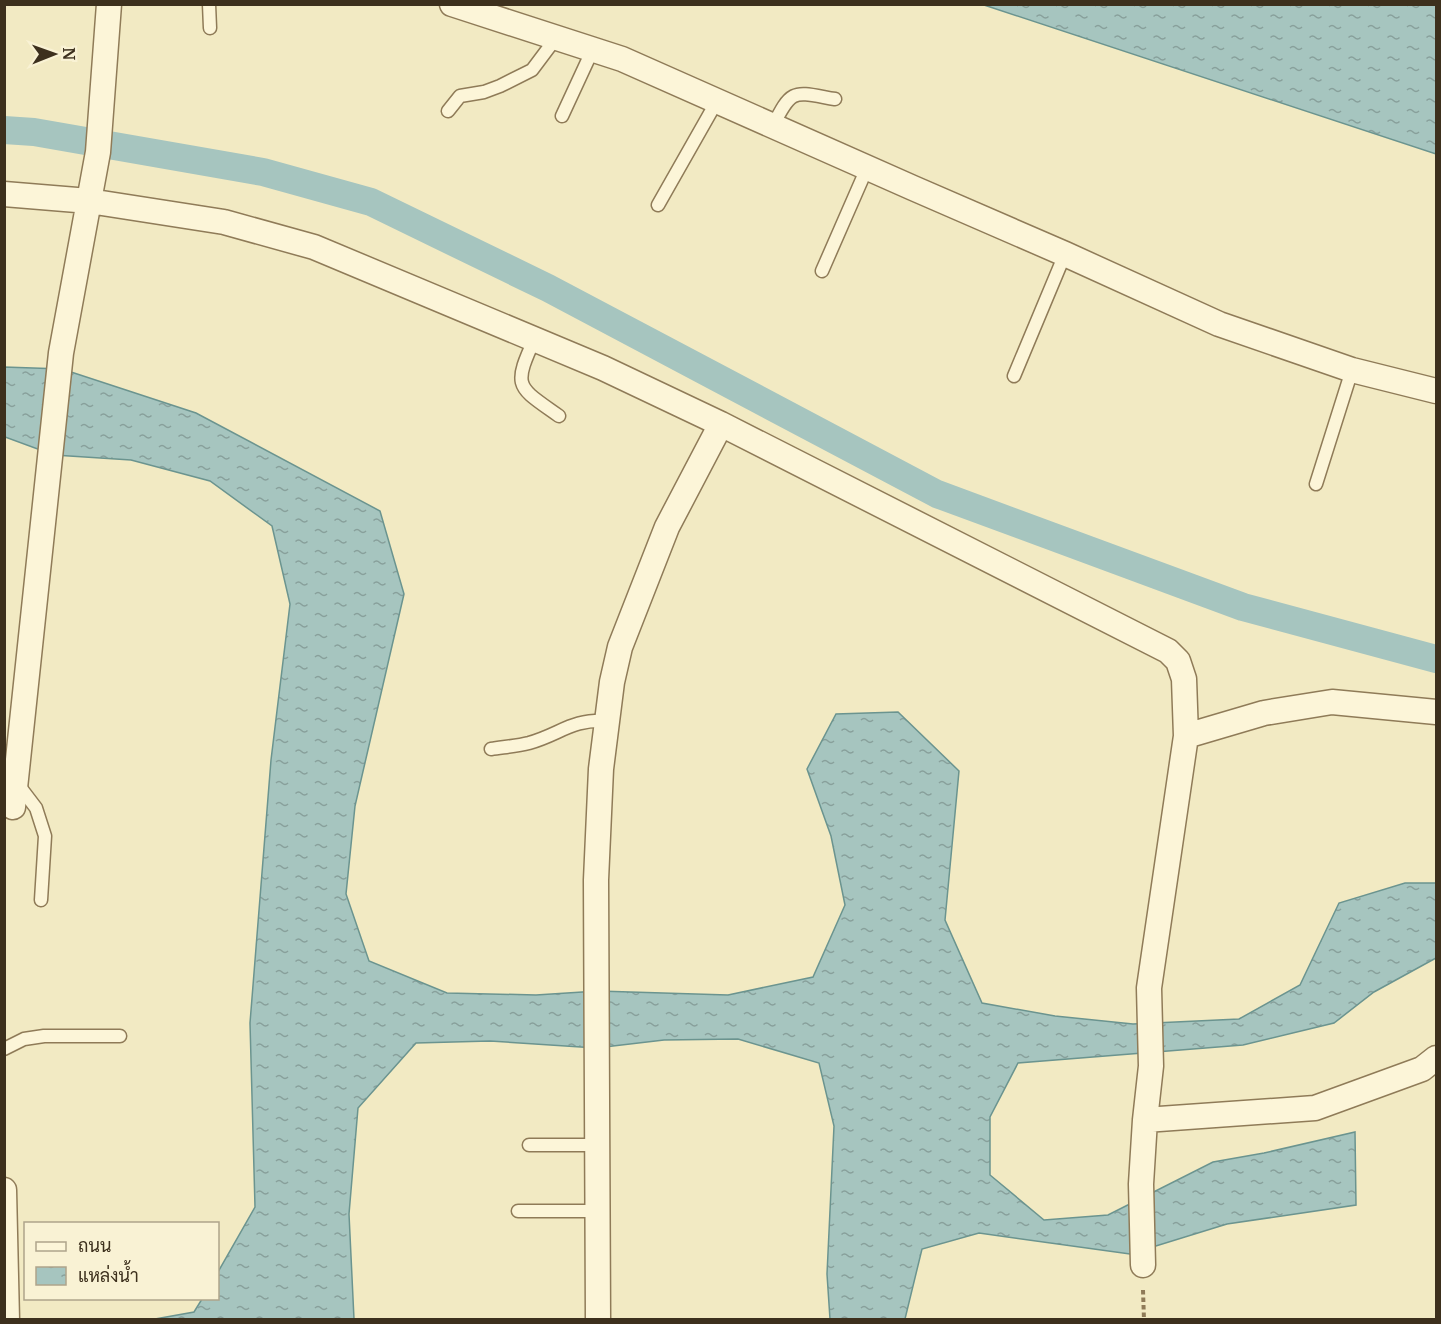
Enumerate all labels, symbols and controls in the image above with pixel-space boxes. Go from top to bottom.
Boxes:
north arrow [24,24,84,84]
text: N [59,47,79,61]
legend [24,1222,219,1300]
text: ถนน [78,1234,111,1257]
text: แหล่งน้ำ [78,1260,139,1287]

